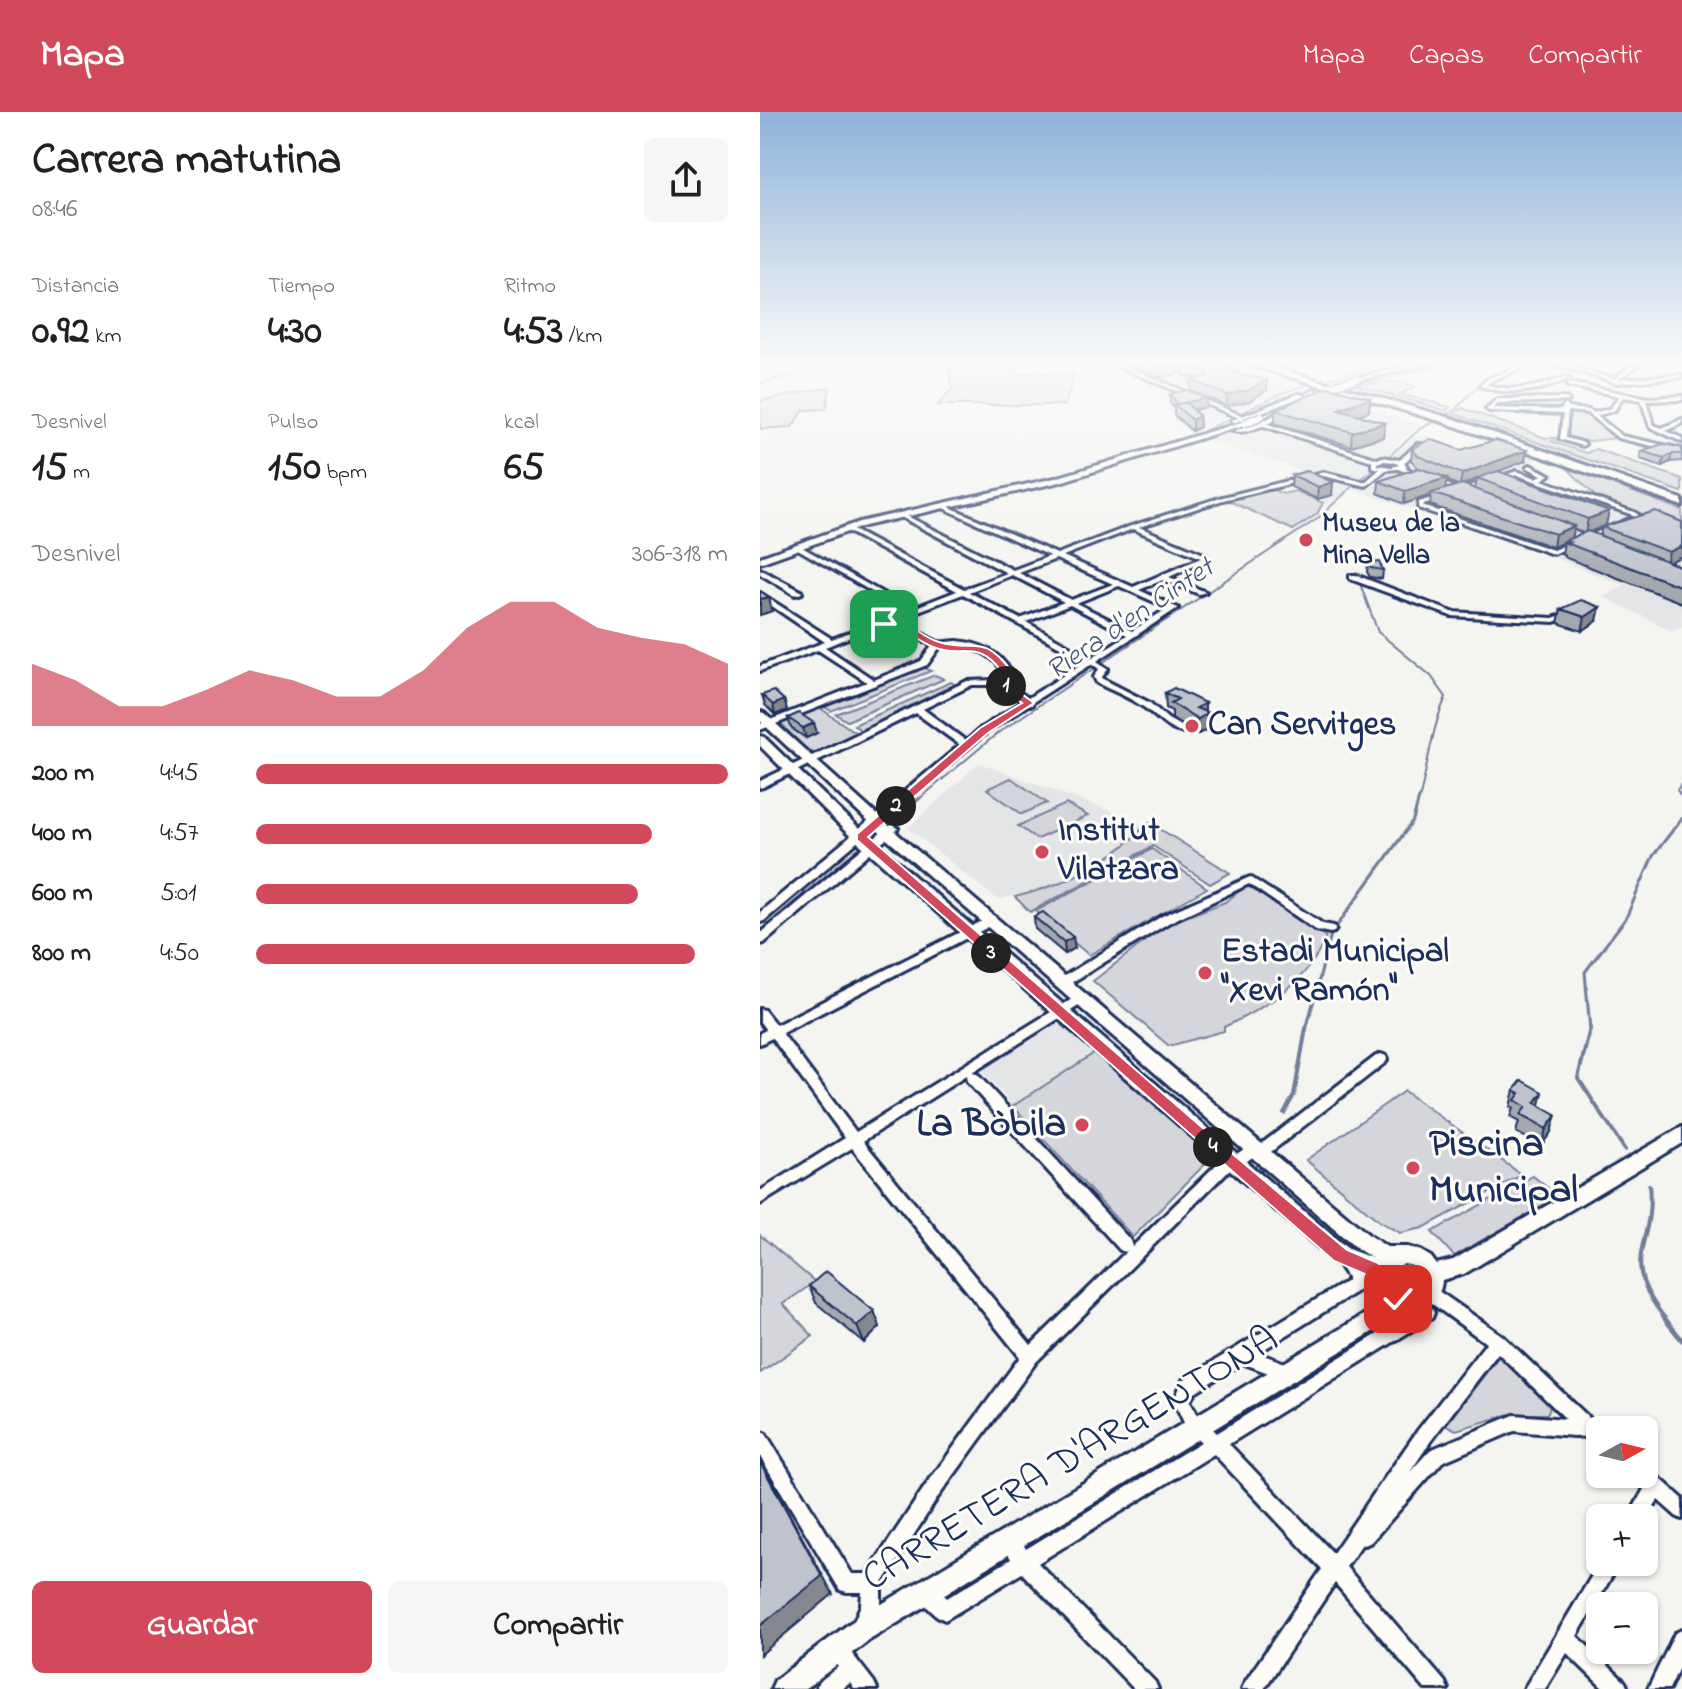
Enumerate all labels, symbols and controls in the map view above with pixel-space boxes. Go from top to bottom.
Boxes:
text: Mapa [40,28,125,84]
text: Mapa [1303,36,1365,77]
text: Capas [1409,36,1484,77]
text: Compartir [1528,36,1642,77]
text: Carrera matutina [32,129,341,193]
button: share [644,138,728,222]
text: 08:46 [32,191,77,229]
text: Distancia [32,271,119,303]
text: Tiempo [268,271,335,303]
text: Ritmo [504,271,556,303]
text: 0.92 [32,303,89,362]
text: 4:30 [268,303,322,362]
text: 4:53 [504,303,563,362]
text: km [89,321,122,353]
text: /km [563,321,602,353]
text: Desnivel [32,407,107,439]
text: Pulso [268,407,318,439]
text: kcal [504,407,539,439]
text: 15 [32,439,68,498]
text: 150 [268,439,321,498]
text: 65 [504,439,544,498]
text: m [68,457,90,489]
text: bpm [321,457,367,489]
place label: Museu de la Mina Vella [1322,504,1460,577]
marker: Museu de la Mina Vella [1297,531,1315,549]
text: Desnivel [32,536,120,574]
text: 306–318 m [632,536,728,574]
water label: Riera d'en Cintet [1038,546,1226,693]
pin [850,590,918,658]
icon: arrive [862,602,906,646]
pin: 1 [986,666,1026,706]
text: 1 [1003,670,1010,702]
place label: Can Servitges [1208,701,1396,752]
marker: Can Servitges [1183,717,1201,735]
text: 200 m [32,755,94,793]
text: 4:45 [160,755,199,793]
pin: 2 [876,786,916,826]
text: 2 [891,790,901,822]
place label: Institut Vilatzara [1057,807,1179,896]
text: 400 m [32,815,92,853]
text: 4:57 [160,815,199,853]
marker: Institut Vilatzara [1033,843,1051,861]
text: 600 m [32,875,93,913]
text: 5:01 [160,875,197,913]
place label: Estadi Municipal "Xevi Ramón" [1220,928,1449,1017]
pin: 3 [971,933,1011,973]
text: 800 m [32,935,91,973]
text: 4:50 [160,935,199,973]
text: 3 [986,937,996,969]
marker: Estadi Municipal "Xevi Ramón" [1196,964,1214,982]
place label: La Bòbila [916,1096,1066,1155]
marker: La Bòbila [1073,1116,1091,1134]
place label: Piscina Municipal [1429,1116,1578,1221]
pin: 4 [1193,1127,1233,1167]
text: 4 [1208,1131,1218,1163]
marker: Piscina Municipal [1404,1159,1422,1177]
pin [1364,1265,1432,1333]
icon: check [1376,1277,1420,1321]
street label: CARRETERA D'ARGENTONA [851,1312,1291,1608]
north arrow [1586,1416,1658,1488]
map controls [1586,1416,1658,1664]
button: + [1586,1504,1658,1576]
button: Guardar [32,1581,372,1673]
button: Compartir [388,1581,728,1673]
button: − [1586,1592,1658,1664]

